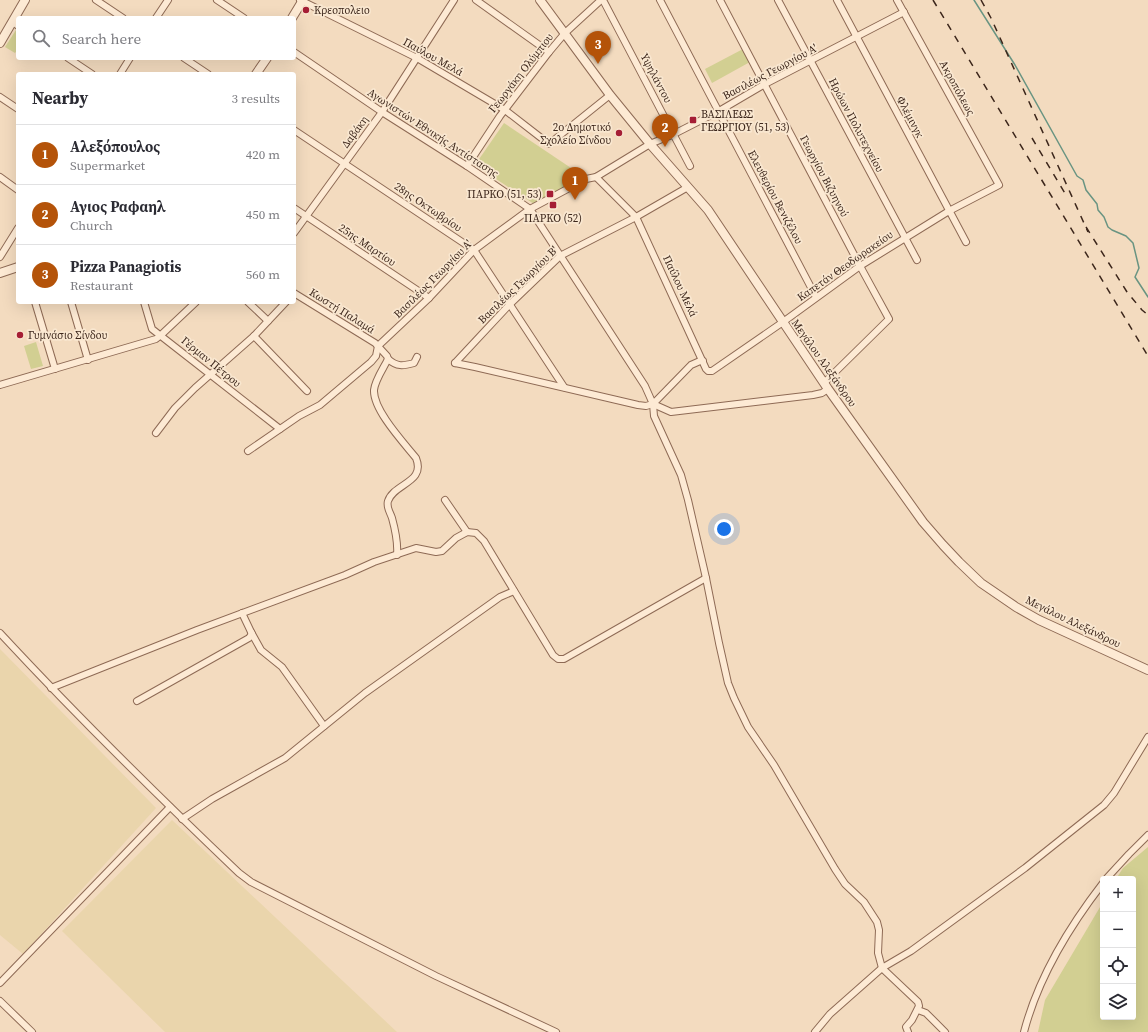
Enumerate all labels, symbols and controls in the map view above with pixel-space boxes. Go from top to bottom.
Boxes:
place label: Κρεοπολειο [314,3,370,18]
marker: Κρεοπολειο [301,5,311,15]
search box [16,16,296,60]
icon: search [30,27,52,49]
text: Search here [62,28,141,49]
street label: Γεωργάκη Ολύμπιου [485,30,557,116]
pin: 3 [585,31,611,64]
street label: Παύλου Μελά [400,34,466,80]
street label: Βασιλέως Γεωργίου Α' [720,41,820,103]
street label: Υψηλάντου [637,51,675,106]
street label: Ακροπόλεως [936,58,978,118]
street label: Ηρώων Πολυτεχνείου [825,75,887,175]
street label: Αγωνιστών Εθνικής Αντίστασης [365,85,501,181]
text: Nearby [32,86,88,110]
text: 3 results [232,90,280,107]
street label: Φλέμινγκ [893,94,927,141]
place label: ΒΑΣΙΛΕΩΣ ΓΕΩΡΓΙΟΥ (51, 53) [701,107,790,135]
street label: Δαβάκη [338,113,372,151]
pin: 2 [652,114,678,147]
marker: ΒΑΣΙΛΕΩΣ ΓΕΩΡΓΙΟΥ (51, 53) [688,115,698,125]
place label: 2o Δημοτικό Σχολείο Σίνδου [540,120,611,148]
marker: 2o Δημοτικό Σχολείο Σίνδου [614,128,624,138]
street label: Γεωργίου Βιζυηνού [796,133,852,220]
text: Αλεξόπουλος [70,136,160,157]
text: 1 [41,146,49,163]
text: 420 m [246,146,280,163]
street label: Ελευθερίου Βενιζέλου [744,148,806,247]
text: Supermarket [70,157,145,174]
pin: 1 [562,167,588,200]
street label: 28ης Οκτωβρίου [391,179,465,235]
place label: ΠΑΡΚΟ (51, 53) [467,187,542,202]
marker: ΠΑΡΚΟ (51, 53) [545,189,555,199]
text: Αγιος Ραφαηλ [70,196,166,217]
marker: ΠΑΡΚΟ (52) [548,200,558,210]
text: 2 [41,206,49,223]
text: 450 m [246,206,280,223]
place label: ΠΑΡΚΟ (52) [524,211,582,226]
text: Church [70,217,113,234]
street label: 25ης Μαρτίου [335,220,399,270]
street label: Καπετάν Θεοδωρακείου [794,227,896,305]
street label: Βασιλέως Γεωργίου Α' [390,236,476,322]
street label: Βασιλέως Γεωργίου Β' [475,243,561,327]
street label: Παύλου Μελά [659,253,701,319]
text: Pizza Panagiotis [70,256,181,277]
text: 3 [41,266,49,283]
text: 560 m [246,266,280,283]
text: Restaurant [70,277,133,294]
street label: Κωστή Παλαμά [306,285,378,337]
street label: Μεγάλου Αλεξάνδρου [788,316,860,410]
place label: Γυμνάσιο Σίνδου [28,328,107,343]
marker: Γυμνάσιο Σίνδου [15,330,25,340]
street label: Γέρμαν Πέτρου [178,333,244,391]
your location [714,519,734,539]
street label: Μεγάλου Αλεξάνδρου [1023,593,1123,652]
map controls [1100,876,1136,1020]
button: + [1100,876,1136,912]
button: − [1100,912,1136,948]
button: locate [1100,948,1136,984]
button: layers [1100,984,1136,1020]

